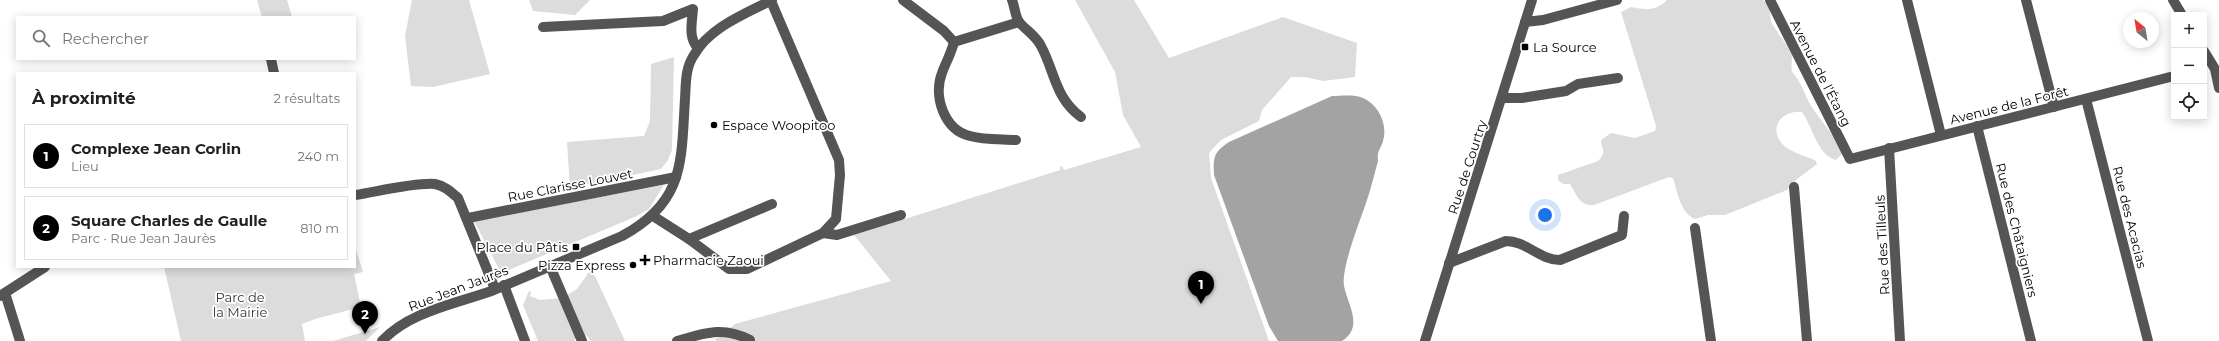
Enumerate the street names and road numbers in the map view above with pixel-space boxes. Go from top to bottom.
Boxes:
street label: Avenue de l’Étang [1787,17,1855,129]
street label: Avenue de la Forêt [1948,83,2070,127]
street label: Rue de Courtry [1444,117,1490,216]
street label: Rue des Châtaigniers [1993,161,2041,299]
street label: Rue des Acacias [2110,164,2150,270]
street label: Rue Clarisse Louvet [506,165,634,205]
street label: Rue des Tilleuls [1871,195,1893,295]
street label: Rue Jean Jaurès [406,262,510,314]

